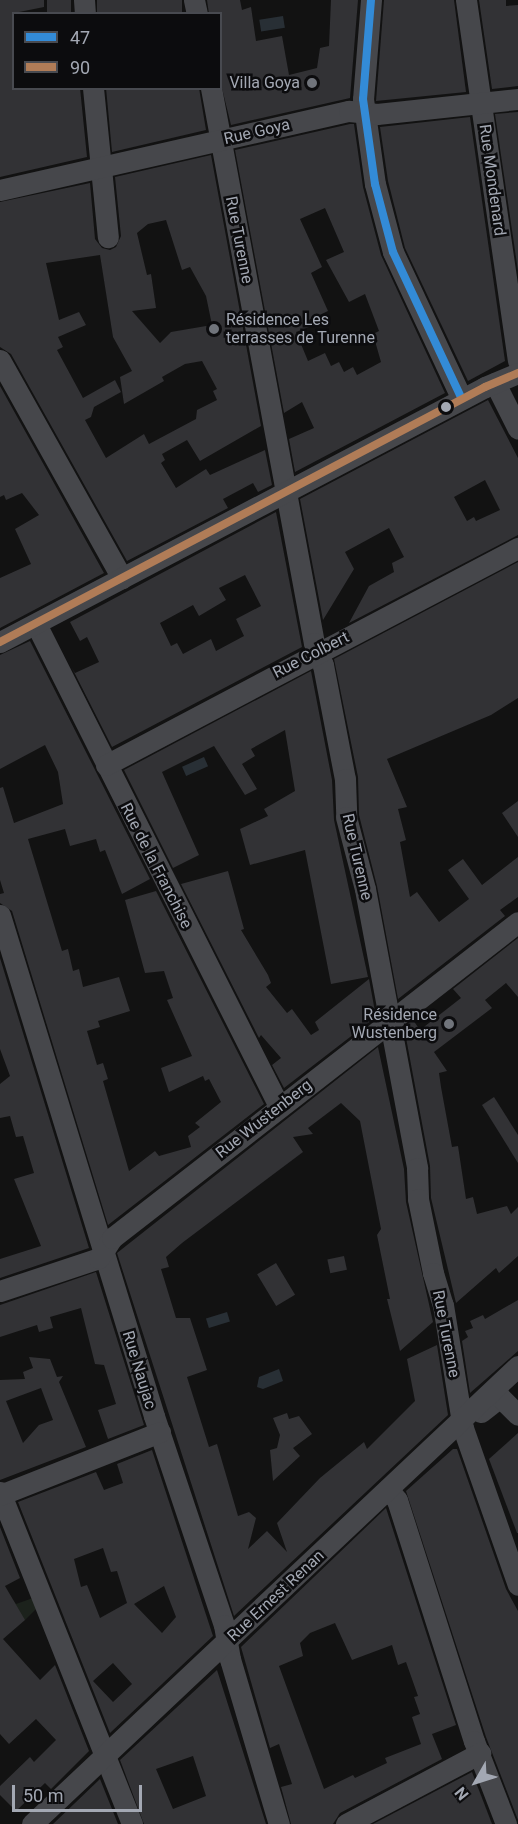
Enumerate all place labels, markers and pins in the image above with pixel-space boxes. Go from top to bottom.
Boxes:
place label: Villa Goya [229,73,300,93]
marker: Villa Goya [305,76,319,90]
place label: Résidence Les terrasses de Turenne [226,310,375,348]
marker: Résidence Les terrasses de Turenne [207,322,221,336]
unlabelled marker [440,401,452,413]
place label: Résidence Wustenberg [352,1005,437,1043]
marker: Résidence Wustenberg [442,1017,456,1031]

